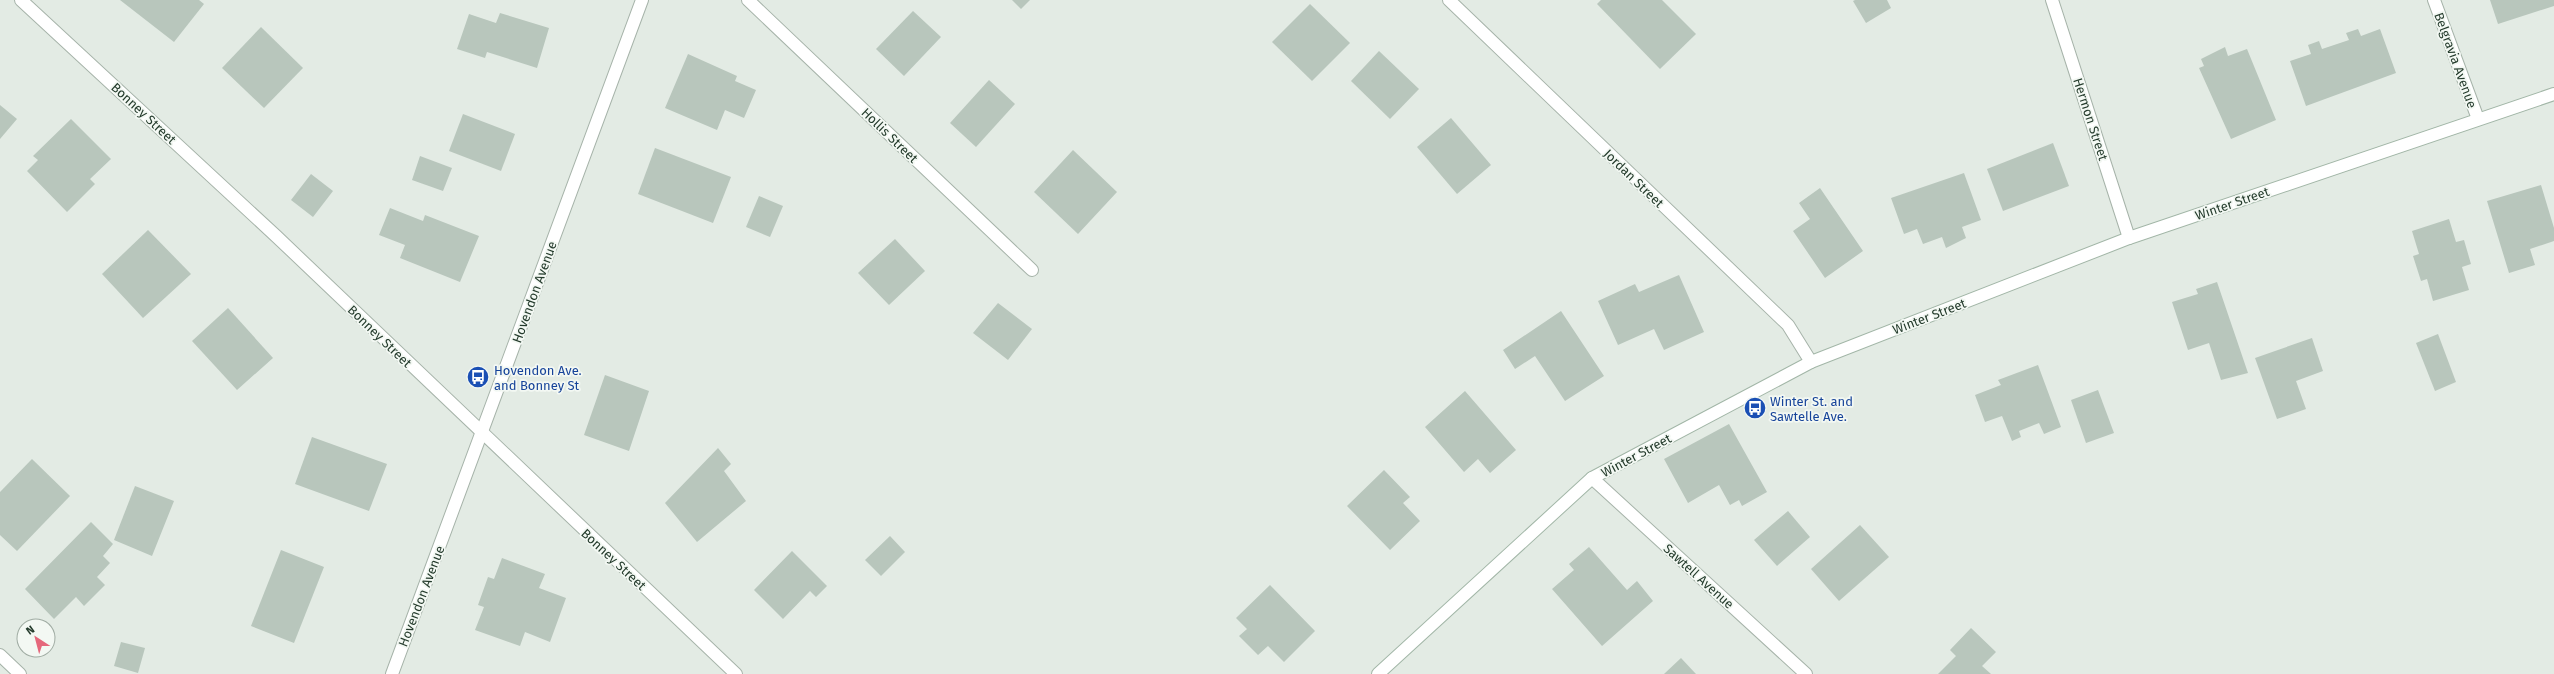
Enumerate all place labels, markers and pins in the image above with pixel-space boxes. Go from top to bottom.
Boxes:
place label: Hovendon Ave. and Bonney St [494,363,582,393]
bus stop icon: Hovendon Ave. and Bonney St [465,364,491,390]
place label: Winter St. and Sawtelle Ave. [1770,394,1853,424]
bus stop icon: Winter St. and Sawtelle Ave. [1742,395,1768,421]

